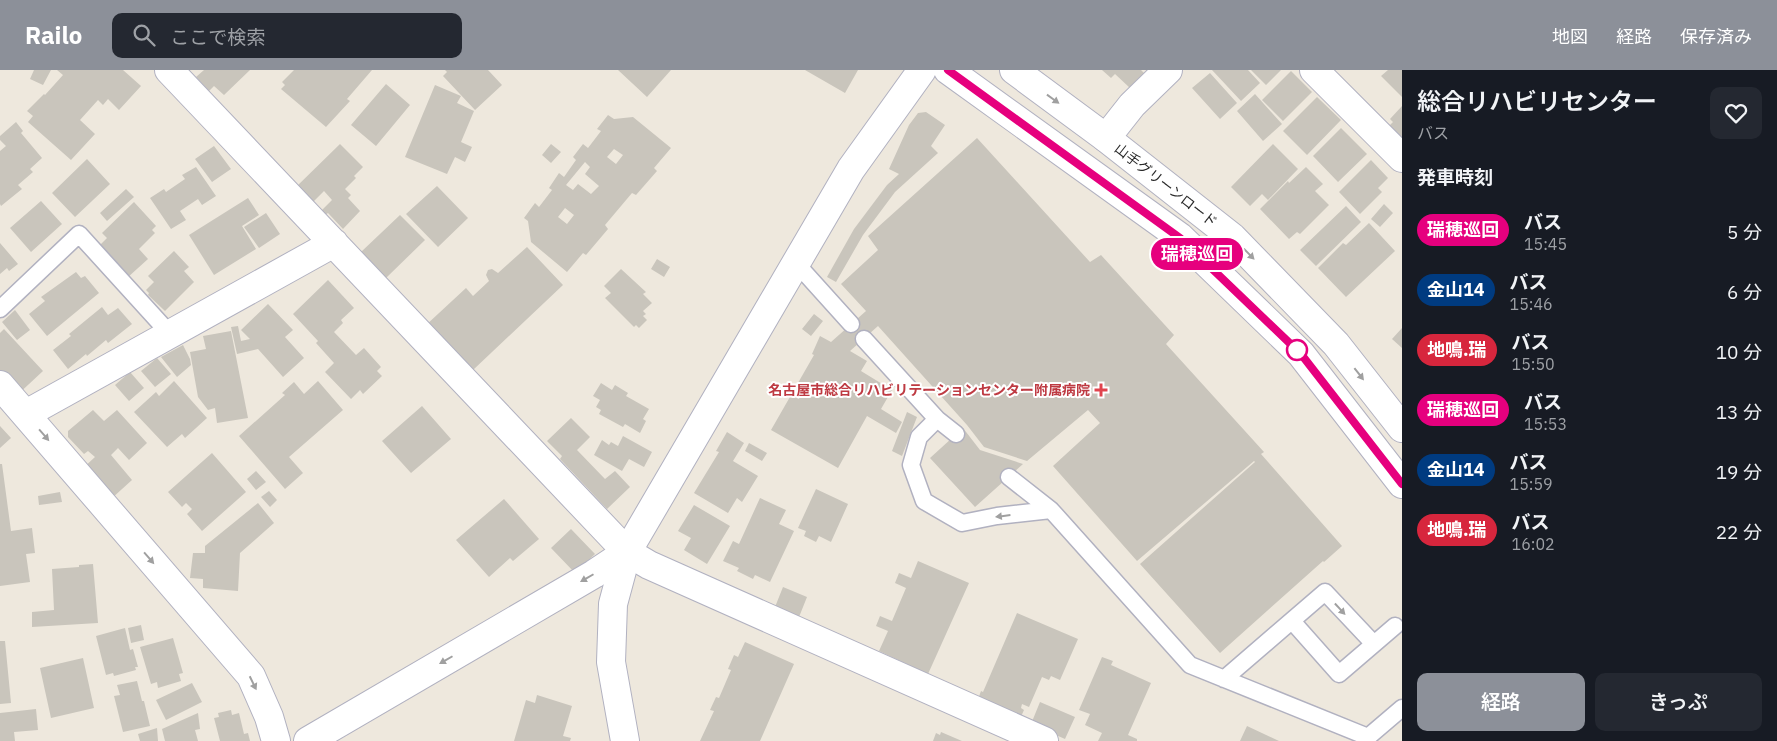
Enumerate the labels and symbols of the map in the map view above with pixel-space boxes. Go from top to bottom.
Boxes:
one-way arrow [1047,94,1060,104]
street label: 山手グリーンロード [1111,139,1221,231]
line badge: 瑞穂巡回 [1162,238,1232,270]
one-way arrow [1243,248,1255,260]
unlabelled marker [1286,339,1308,361]
one-way arrow [1353,367,1364,380]
place label: 名古屋市総合リハビリテーションセンター附属病院 [768,381,1090,399]
marker: 名古屋市総合リハビリテーションセンター附属病院 [1094,383,1108,397]
one-way arrow [38,428,49,441]
one-way arrow [994,512,1010,520]
one-way arrow [144,551,155,564]
one-way arrow [580,574,593,583]
one-way arrow [1334,602,1346,614]
one-way arrow [440,656,453,665]
one-way arrow [249,675,258,690]

